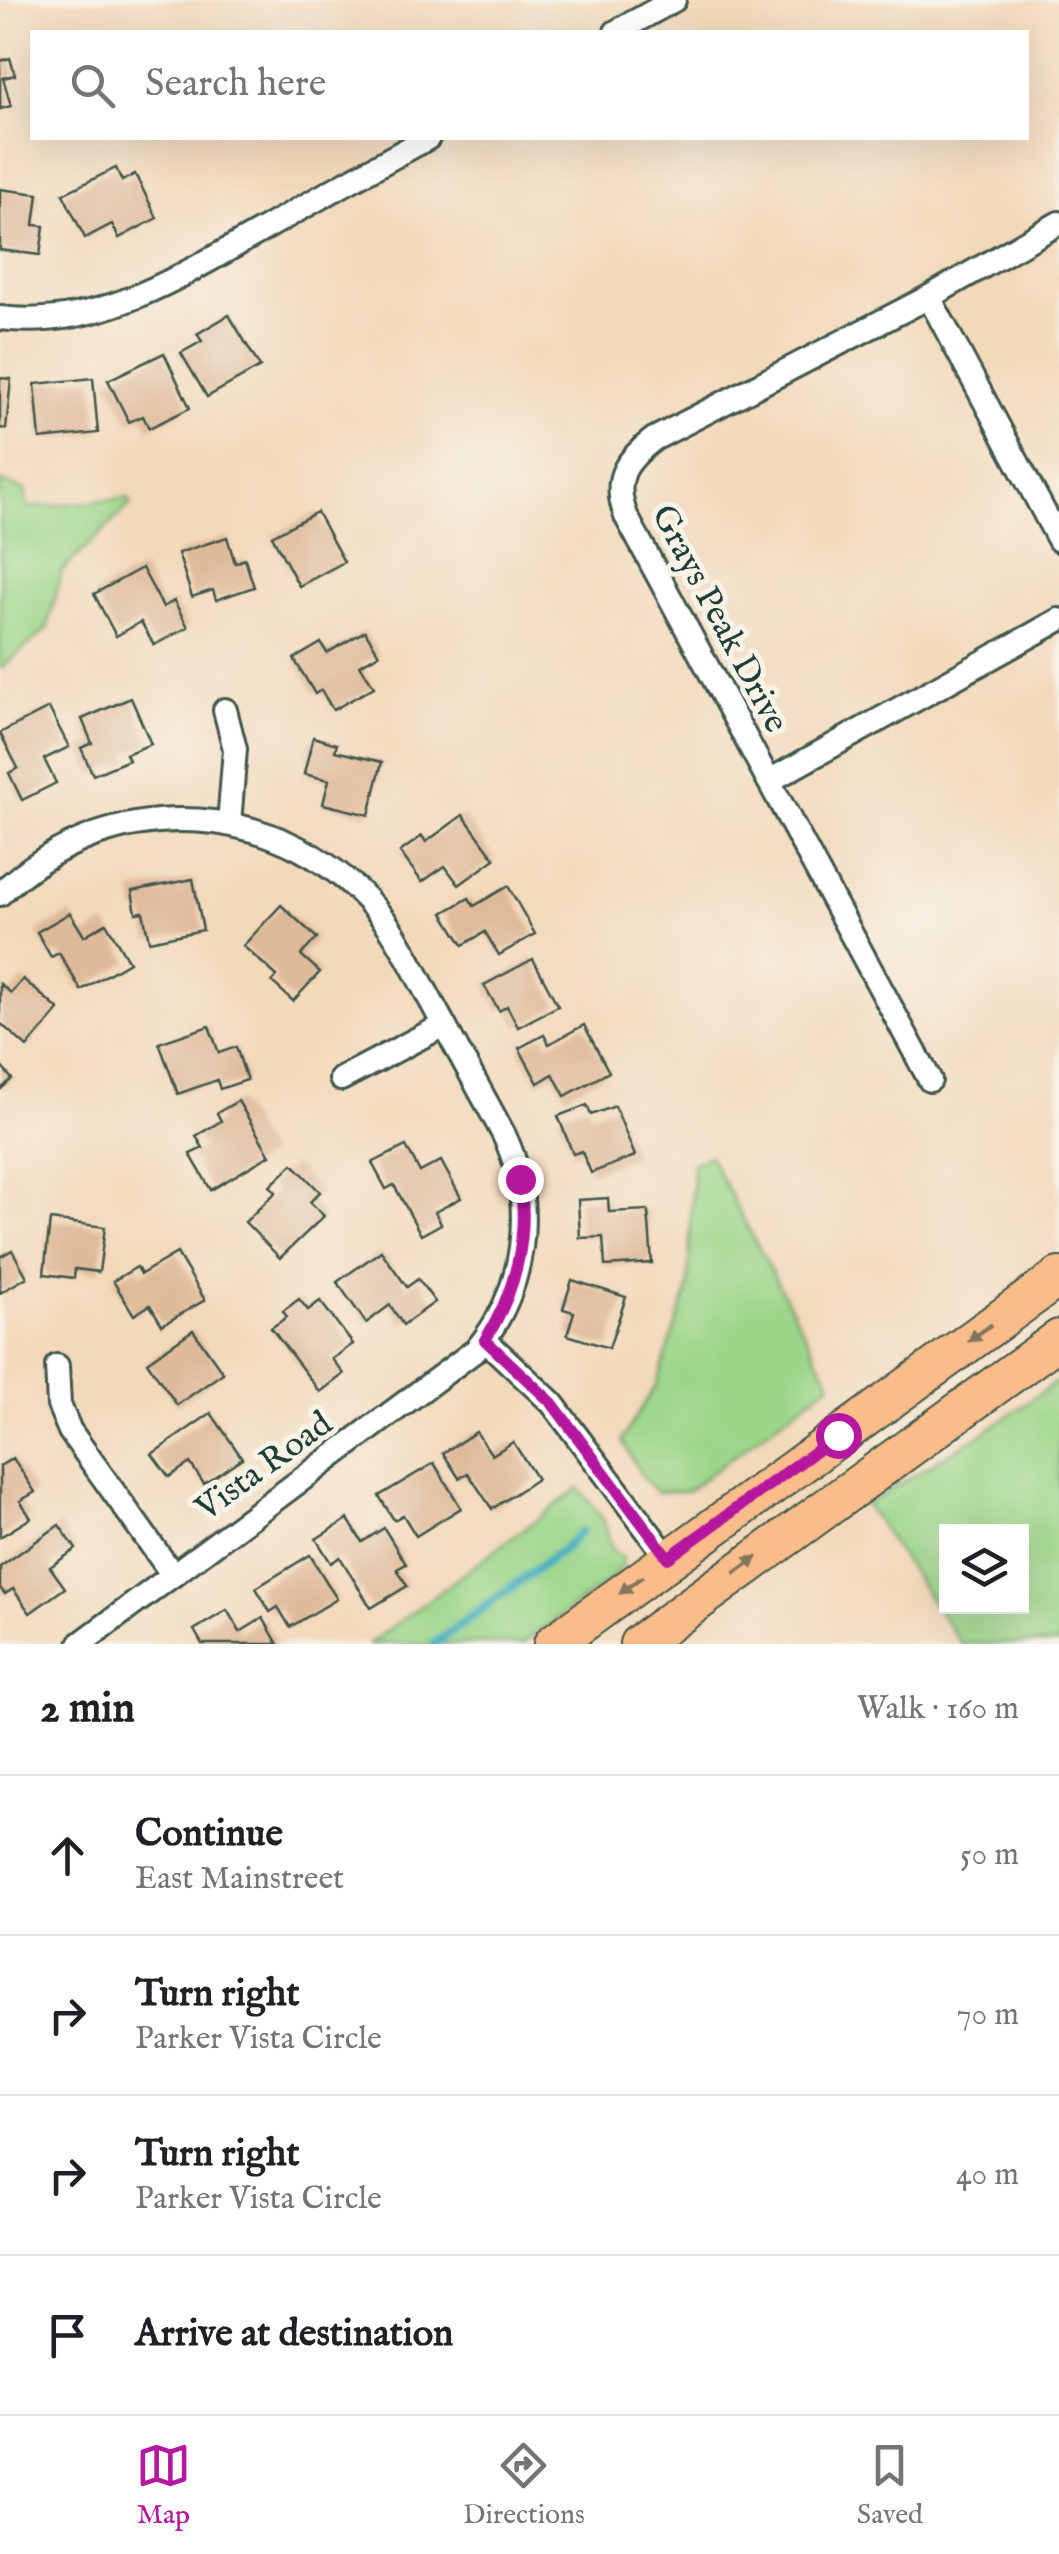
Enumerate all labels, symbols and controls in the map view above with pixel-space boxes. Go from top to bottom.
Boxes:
search box [30,30,1029,140]
icon: search [65,58,120,113]
text: Search here [145,61,326,109]
street label: Grays Peak Drive [640,498,798,741]
route end [498,1157,544,1203]
one-way arrow [966,1323,993,1342]
street label: Vista Road [186,1402,342,1532]
route start [816,1413,862,1459]
map controls [939,1524,1029,1614]
button: layers [939,1524,1029,1614]
one-way arrow [733,1556,759,1576]
one-way arrow [618,1575,644,1595]
text: 2 min [40,1683,135,1736]
text: Walk · 160 m [857,1689,1019,1730]
text: Continue [135,1811,283,1859]
icon: ahead [40,1828,95,1883]
text: 50 m [960,1835,1019,1876]
text: East Mainstreet [135,1859,344,1900]
text: Turn right [135,1971,299,2019]
icon: right [40,1988,95,2043]
text: 70 m [957,1995,1019,2036]
text: Parker Vista Circle [135,2019,382,2060]
text: Turn right [135,2131,299,2179]
icon: right [40,2148,95,2203]
text: 40 m [956,2155,1019,2196]
text: Parker Vista Circle [135,2179,382,2220]
icon: arrive [40,2308,95,2363]
text: Arrive at destination [135,2311,453,2359]
tab: Map [136,2438,191,2533]
tab: Directions [463,2438,585,2533]
tab: Saved [857,2438,923,2533]

